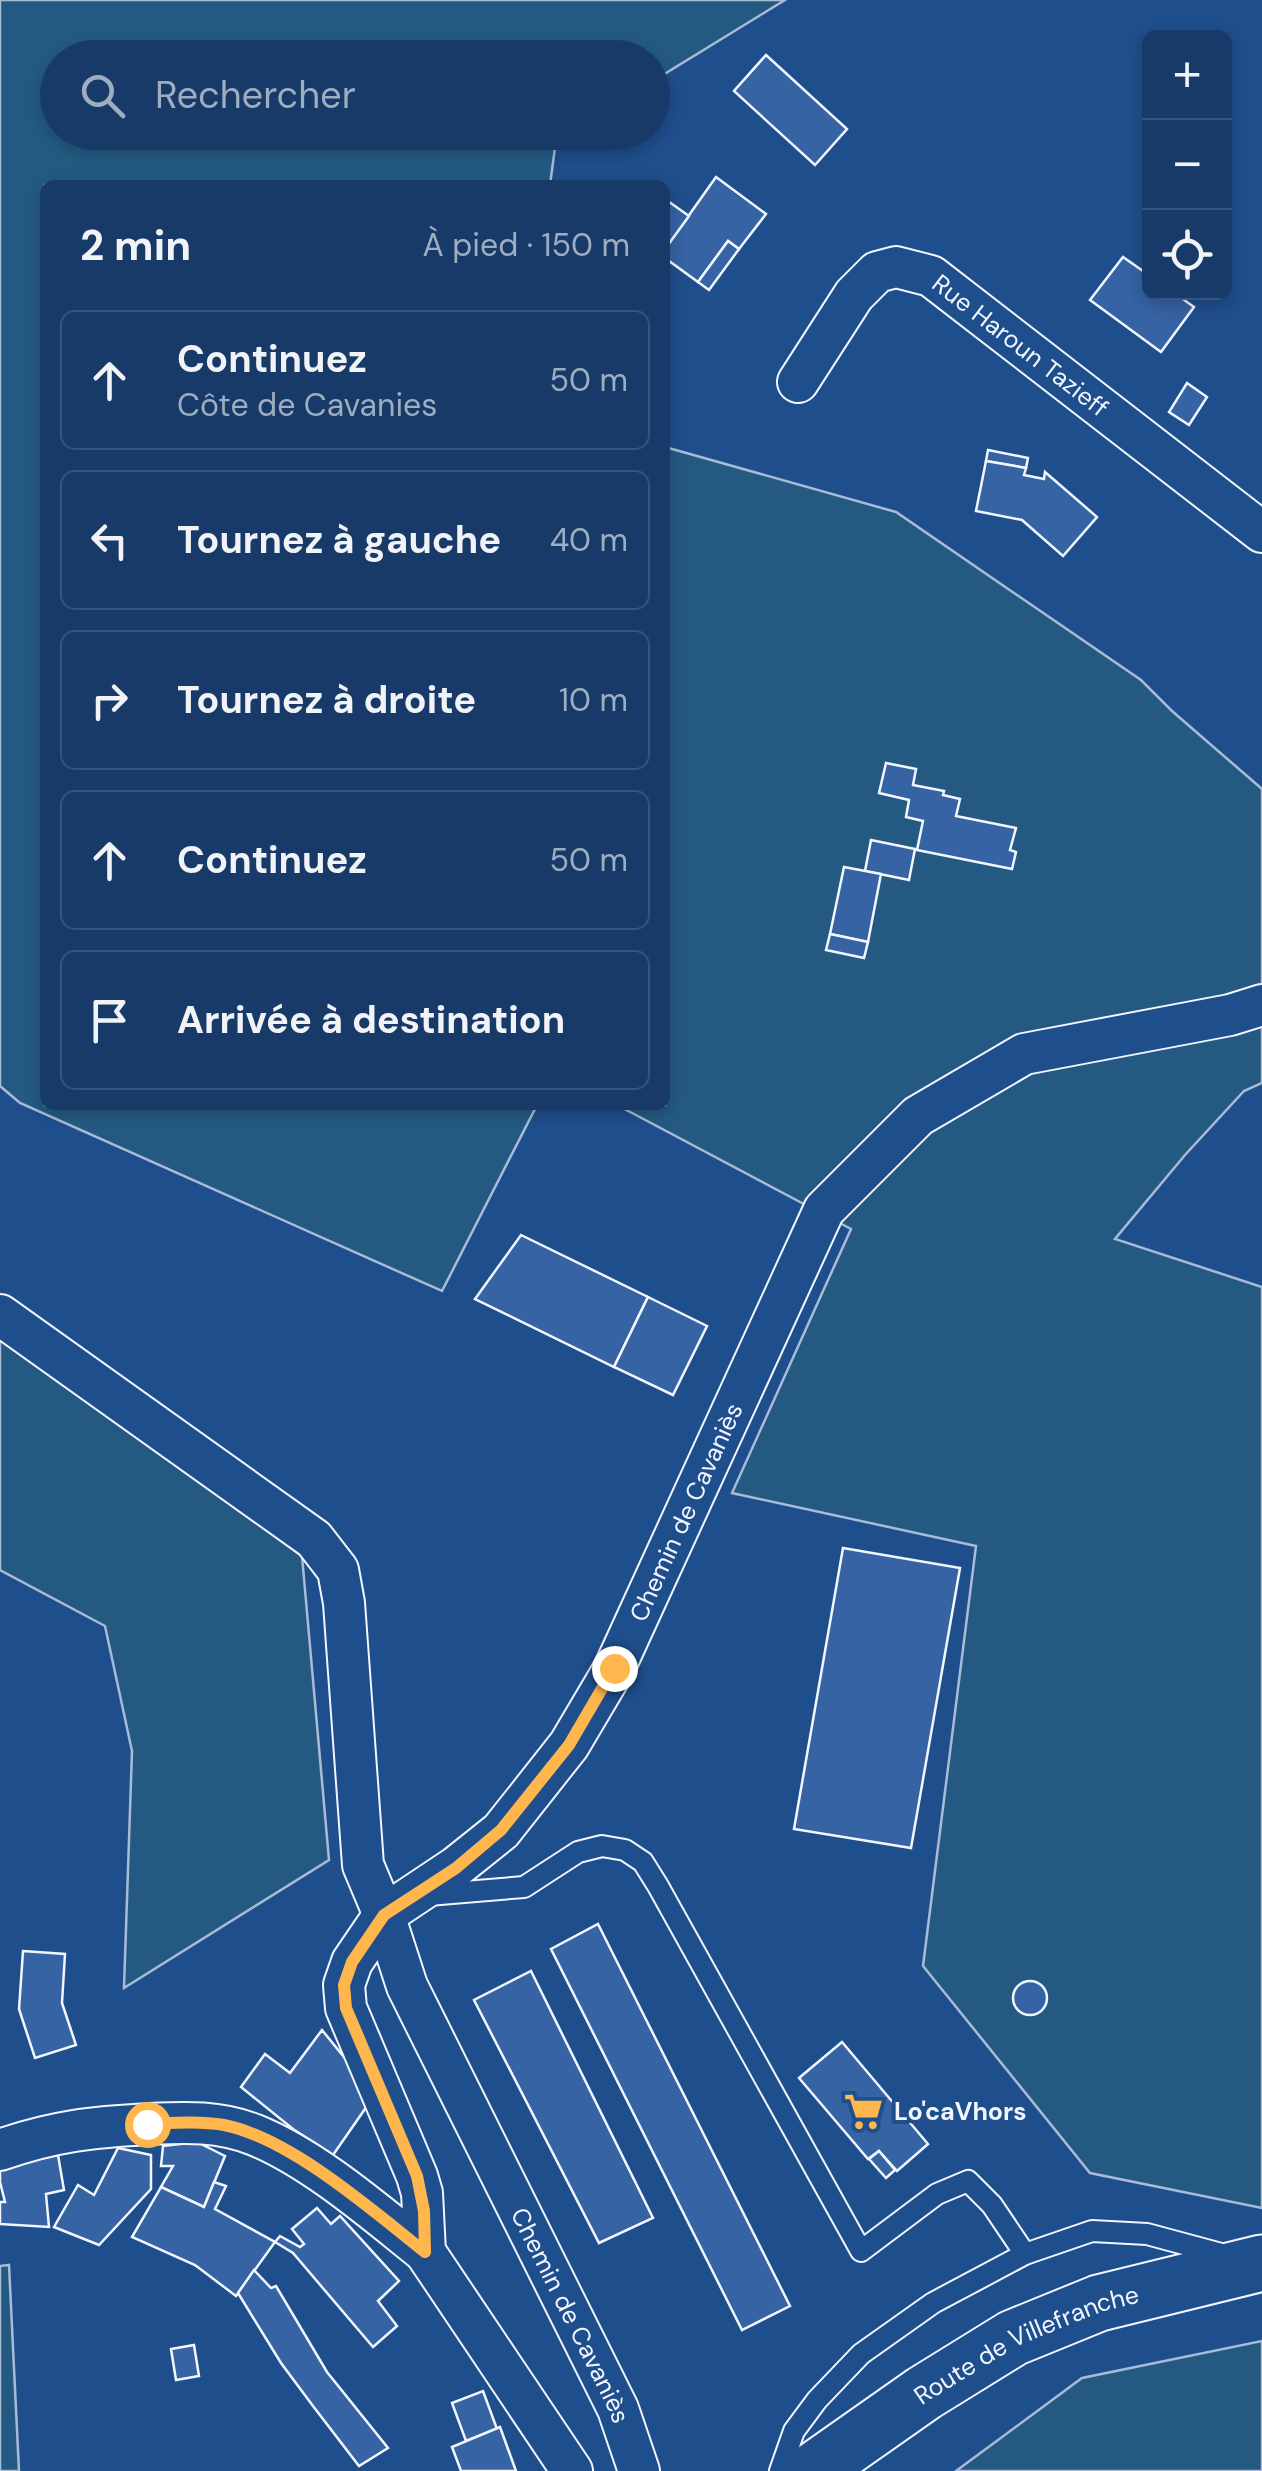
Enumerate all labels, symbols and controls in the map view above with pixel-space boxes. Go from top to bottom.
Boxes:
map controls [1142,30,1232,300]
button: + [1142,30,1232,120]
search box [40,40,670,150]
icon: search [75,68,130,123]
text: Rechercher [155,70,356,120]
button: − [1142,120,1232,210]
button: locate [1142,210,1232,300]
text: 2 min [80,218,191,273]
text: À pied · 150 m [423,224,630,266]
street label: Rue Haroun Tazieff [925,267,1115,424]
text: Continuez [177,334,367,384]
icon: ahead [82,353,137,408]
text: 50 m [550,359,628,401]
text: Côte de Cavanies [177,384,437,426]
icon: left [82,513,137,568]
text: Tournez à gauche [177,515,501,565]
text: 40 m [550,519,628,561]
icon: right [82,673,137,728]
text: Tournez à droite [177,675,476,725]
text: 10 m [559,679,628,721]
icon: ahead [82,833,137,888]
text: Continuez [177,835,367,885]
text: 50 m [550,839,628,881]
icon: arrive [82,993,137,1048]
text: Arrivée à destination [177,995,565,1045]
street label: Chemin de Cavaniès [622,1398,751,1627]
route end [592,1646,638,1692]
supermarket icon: Lo'caVhors [843,2090,885,2132]
place label: Lo'caVhors [894,2095,1027,2128]
route start [125,2102,171,2148]
street label: Chemin de Cavaniès [503,2202,638,2427]
street label: Route de Villefranche [907,2278,1142,2412]

